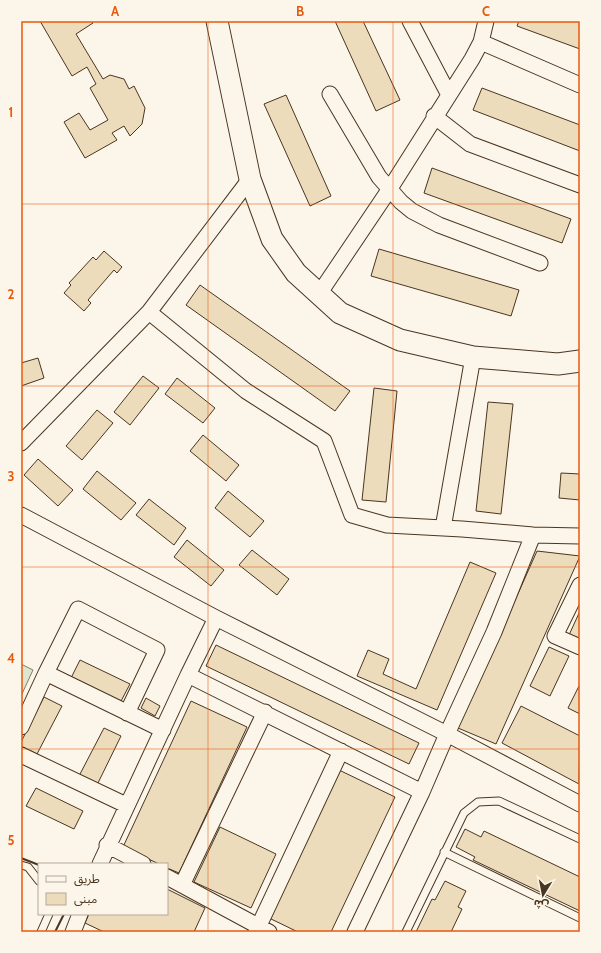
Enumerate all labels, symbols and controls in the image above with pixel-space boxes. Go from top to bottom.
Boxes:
text: A [111,3,120,19]
text: B [296,3,304,19]
text: C [482,3,490,19]
text: 1 [9,104,13,120]
text: 2 [8,286,15,302]
text: 3 [7,468,15,484]
text: 4 [7,650,15,666]
text: 5 [8,832,15,848]
legend [38,863,168,915]
text: طريق [74,871,100,887]
north arrow [523,875,563,915]
text: مبنى [74,891,97,906]
text: ش [533,897,550,913]

